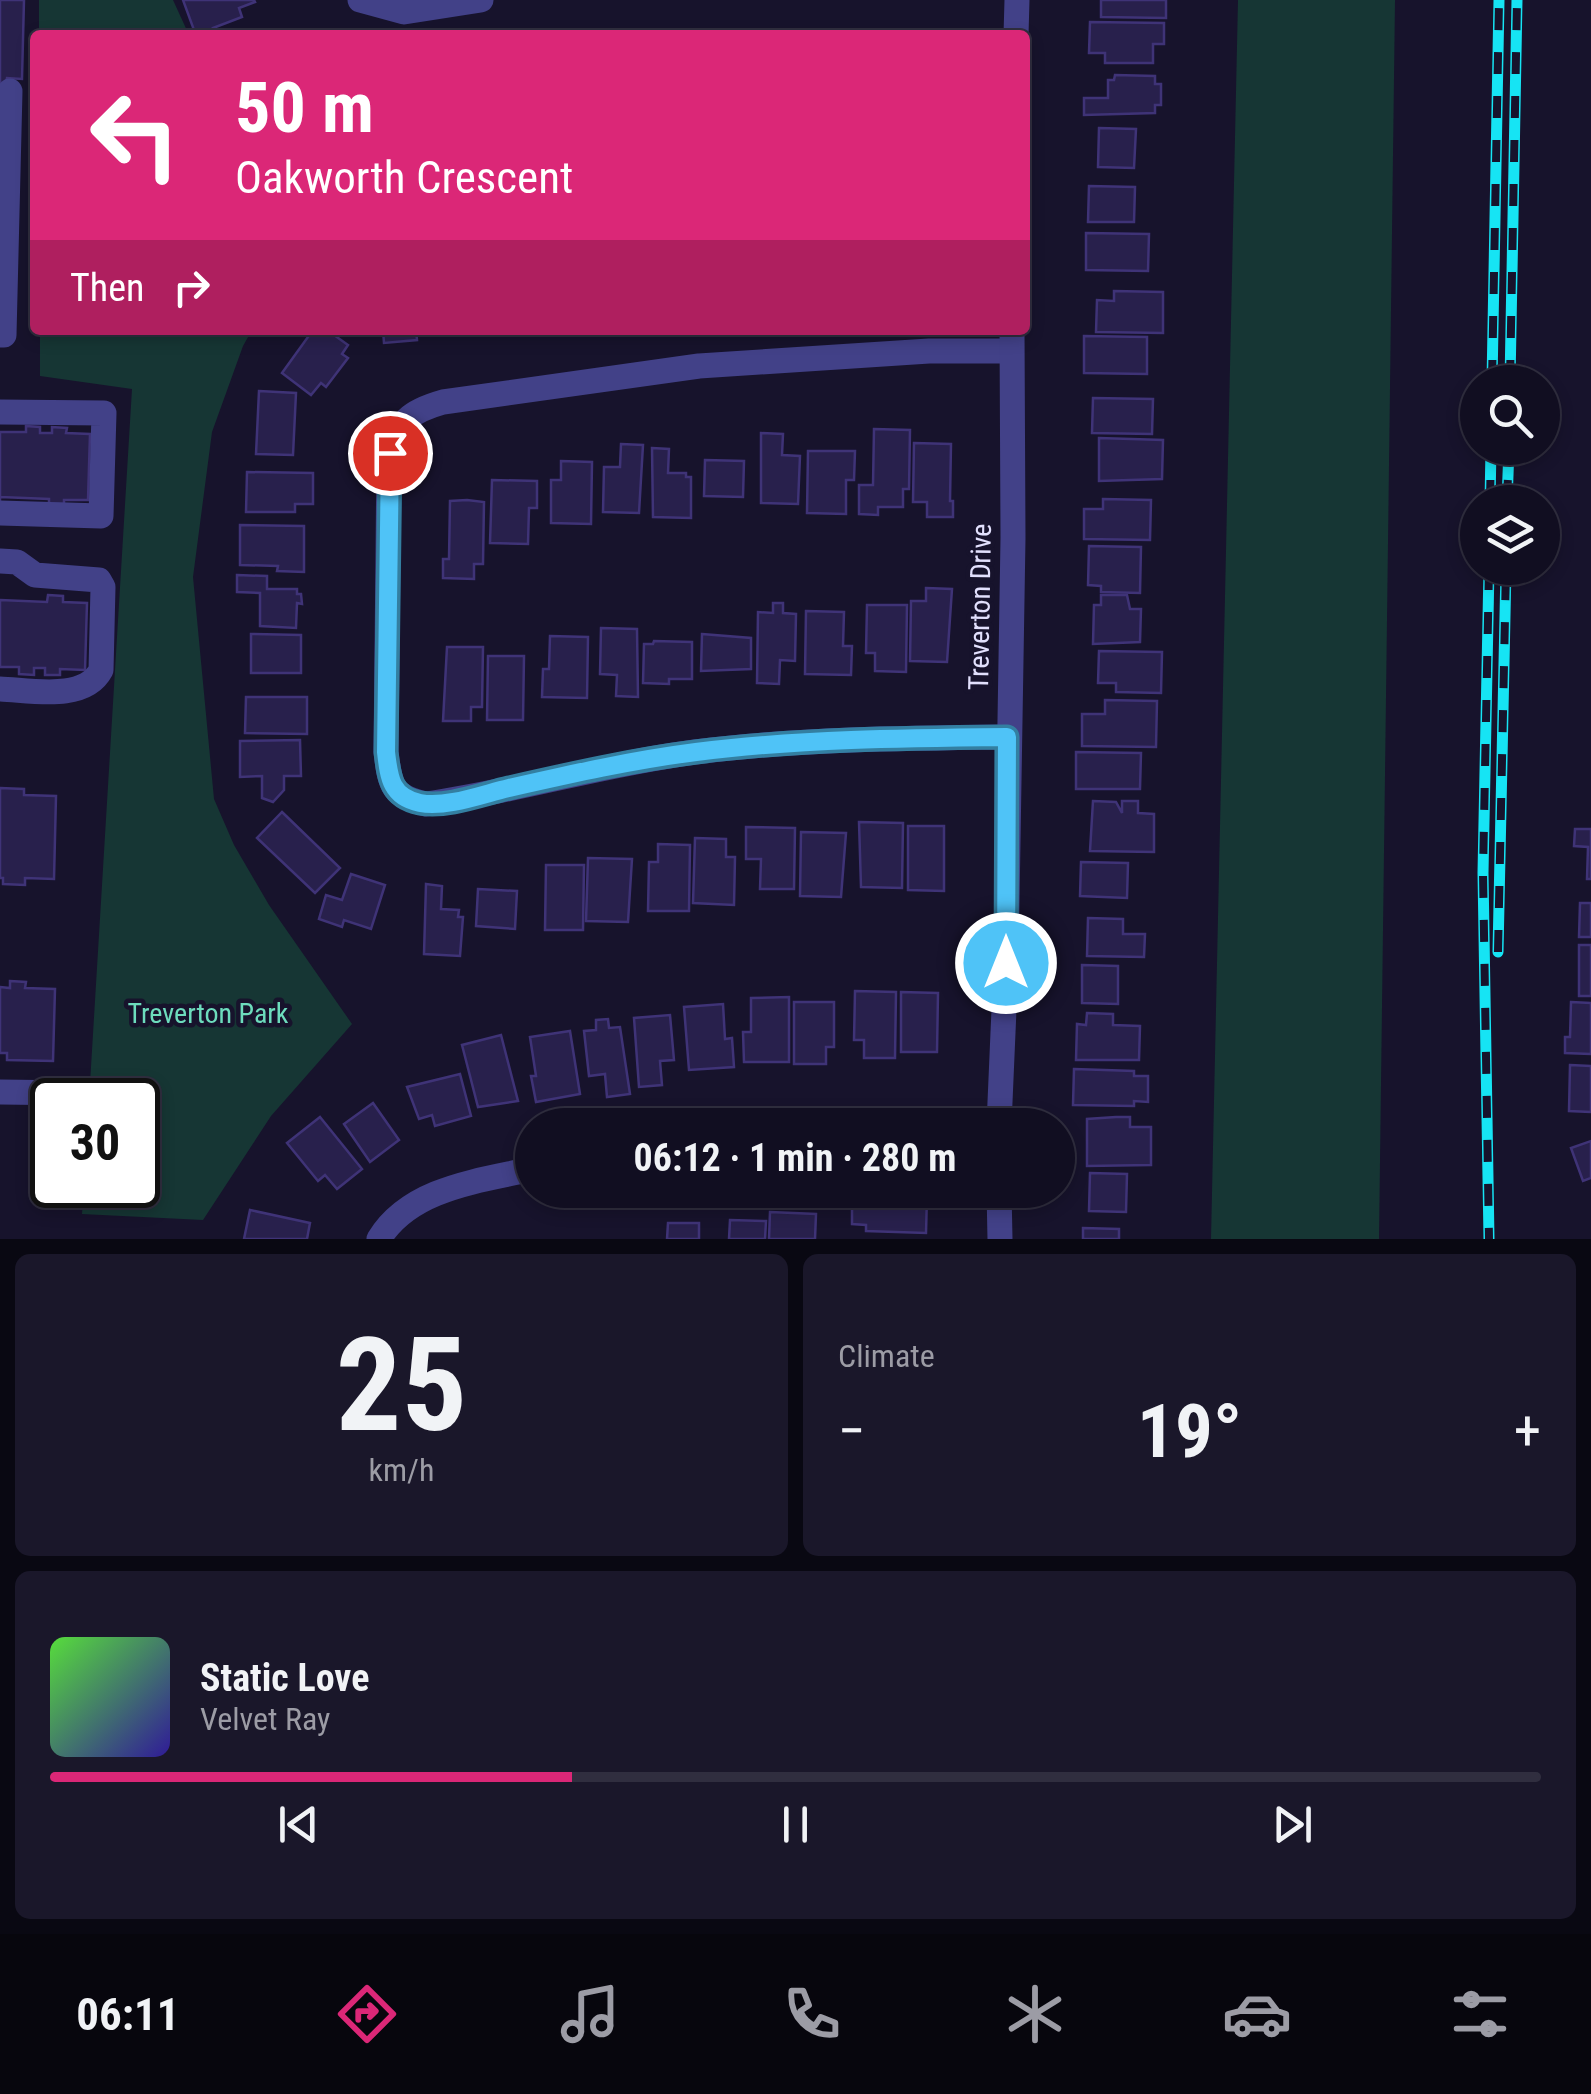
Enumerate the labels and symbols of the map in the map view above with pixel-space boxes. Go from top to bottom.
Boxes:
pin [348,411,433,496]
street label: Treverton Drive [962,523,998,691]
position arrow [954,911,1058,1015]
park label: Treverton Park [128,997,289,1030]
speed limit sign: 30 [30,1078,160,1208]

